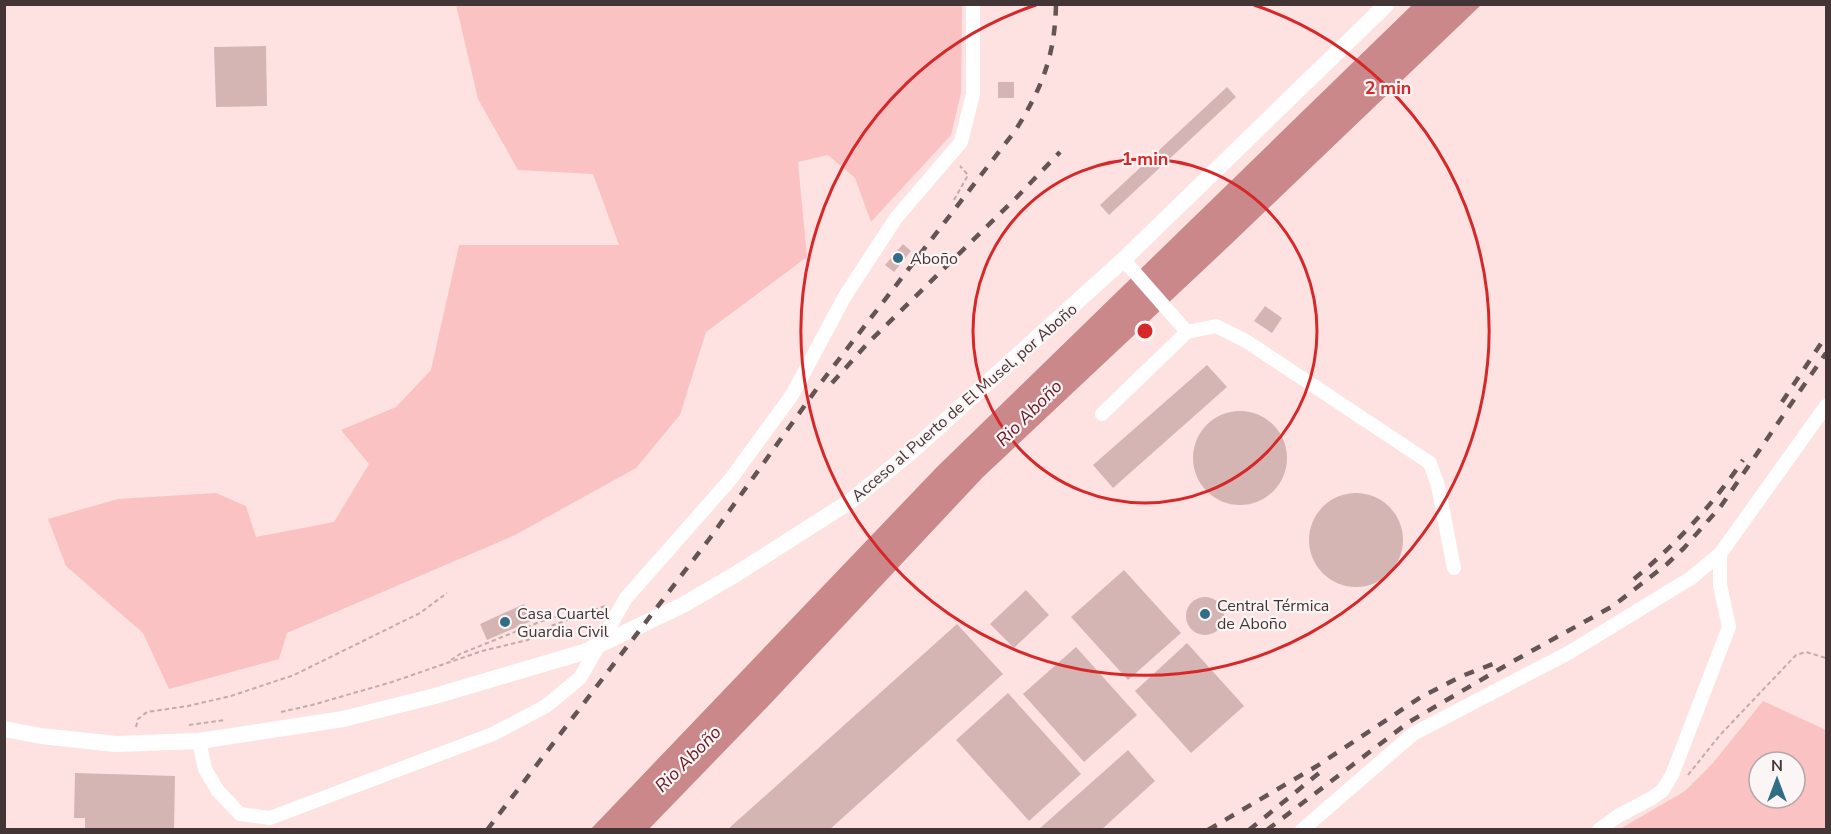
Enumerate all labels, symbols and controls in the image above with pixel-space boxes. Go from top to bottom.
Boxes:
text: 2 min [1365,76,1411,100]
text: 1 min [1122,147,1168,171]
place label: Aboño [910,248,958,270]
marker: Aboño [891,251,905,265]
street label: Acceso al Puerto de El Musel, por Aboño [847,298,1082,507]
centre of rings [1135,321,1155,341]
water label: Rio Aboño [991,375,1067,451]
place label: Central Térmica de Aboño [1217,595,1329,635]
place label: Casa Cuartel Guardia Civil [517,603,609,643]
marker: Central Térmica de Aboño [1198,607,1212,621]
marker: Casa Cuartel Guardia Civil [498,615,512,629]
water label: Rio Aboño [650,721,726,797]
north arrow [1747,750,1807,810]
text: N [1771,755,1783,777]

